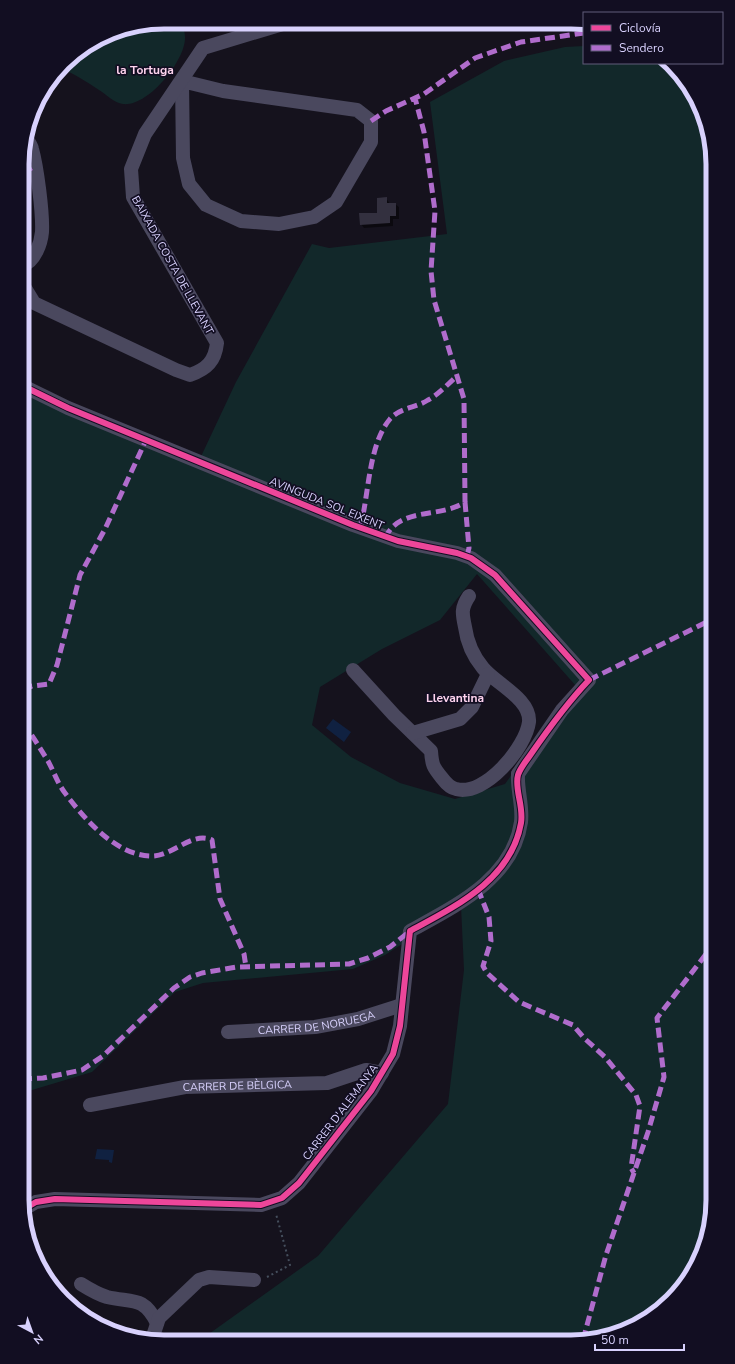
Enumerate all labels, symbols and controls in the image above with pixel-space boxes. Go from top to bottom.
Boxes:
legend [583,12,723,64]
text: Ciclovía [619,20,661,36]
text: Sendero [619,40,664,56]
district label: la Tortuga [116,62,174,78]
street label: BAIXADA COSTA DE LLEVANT [128,193,217,338]
street label: AVINGUDA SOL EIXENT [267,474,387,533]
district label: Llevantina [426,690,484,706]
street label: CARRER DE NORUEGA [257,1007,377,1038]
street label: CARRER D'ALEMANYA [299,1061,382,1164]
street label: CARRER DE BÈLGICA [182,1077,292,1095]
north arrow [12,1312,52,1352]
scale bar [595,1326,684,1352]
text: N [30,1331,46,1348]
text: 50 m [601,1332,629,1348]

